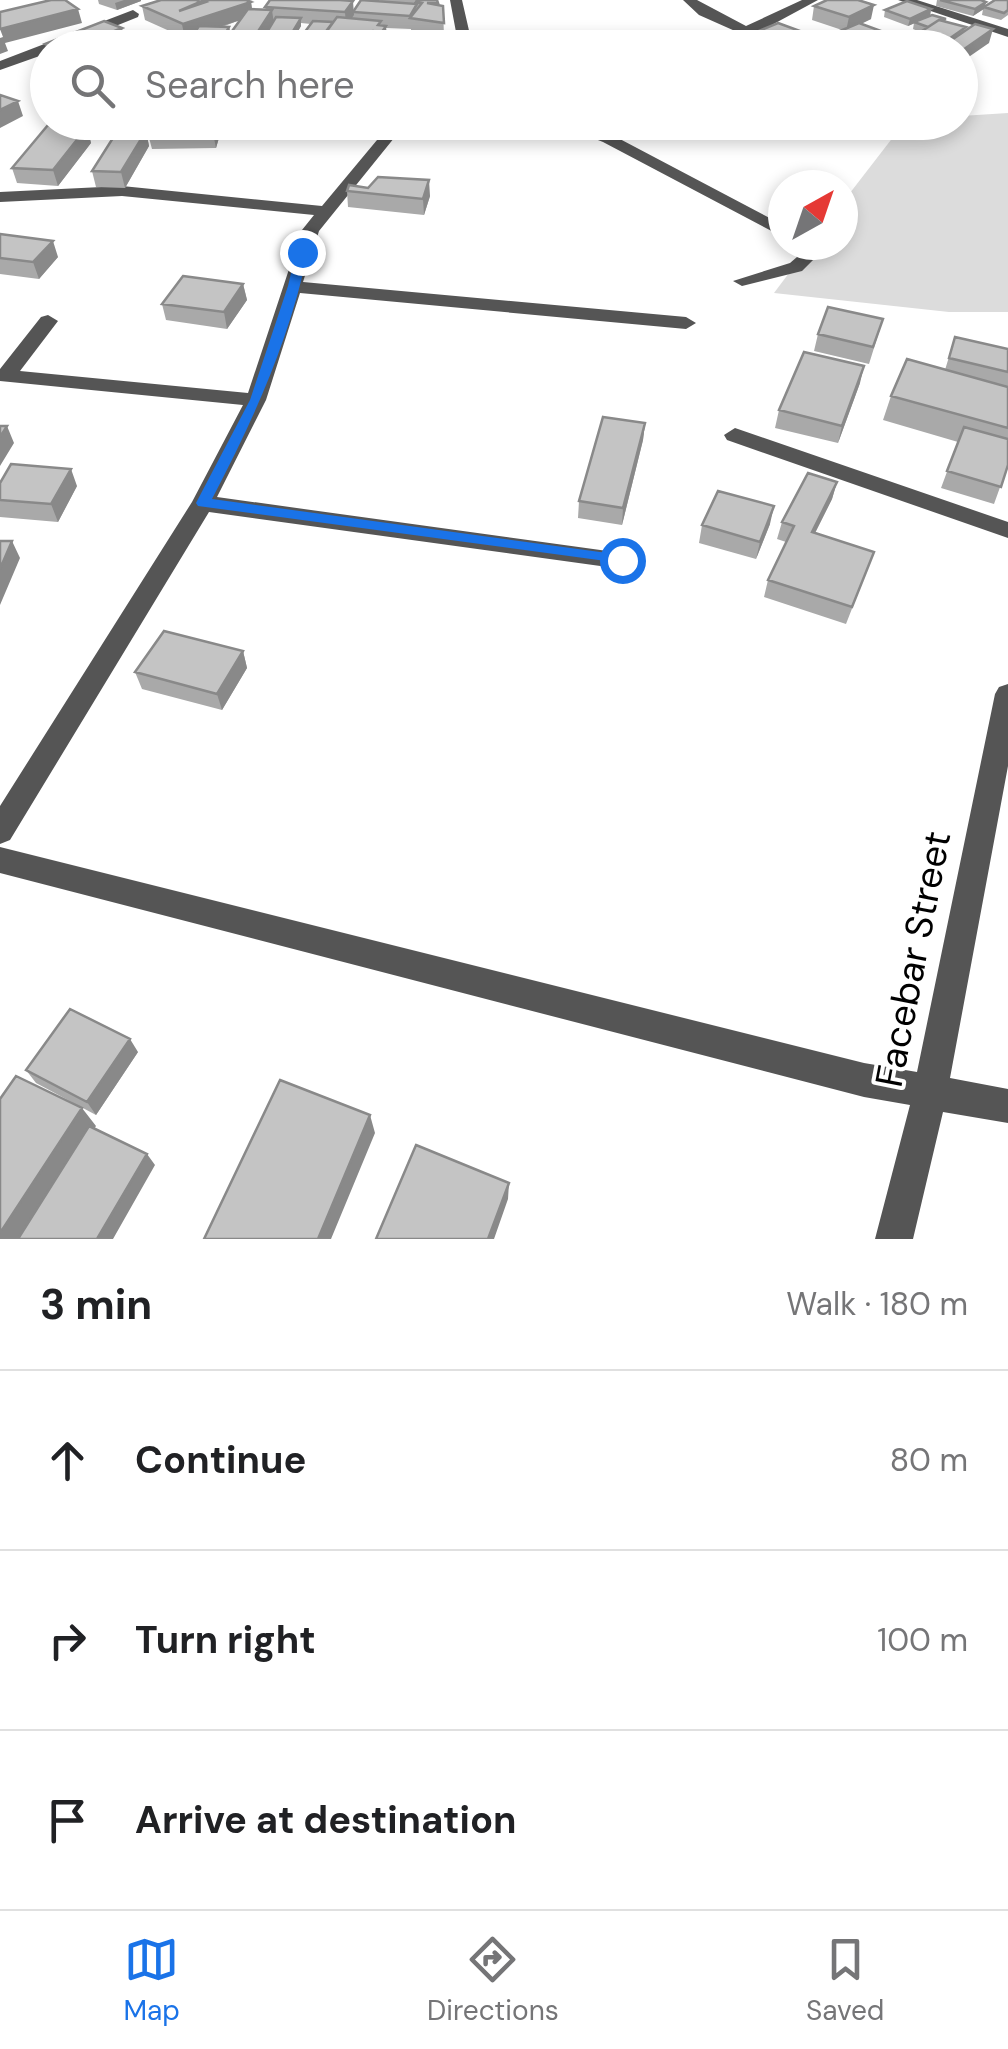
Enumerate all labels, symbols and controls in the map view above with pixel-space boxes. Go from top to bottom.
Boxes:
search box [30,30,978,140]
icon: search [65,58,120,113]
text: Search here [145,60,355,110]
north arrow [768,170,858,260]
route end [280,230,326,276]
route start [600,538,646,584]
street label: Facebar Street [864,827,962,1091]
text: 3 min [40,1277,152,1332]
text: Walk · 180 m [786,1283,968,1325]
icon: ahead [40,1433,95,1488]
text: Continue [135,1435,306,1485]
text: 80 m [890,1439,968,1481]
icon: right [40,1613,95,1668]
text: Turn right [135,1615,316,1665]
text: 100 m [877,1619,968,1661]
icon: arrive [40,1793,95,1848]
text: Arrive at destination [135,1795,517,1845]
tab: Map [124,1932,180,2029]
tab: Directions [427,1932,559,2029]
tab: Saved [806,1932,884,2029]

